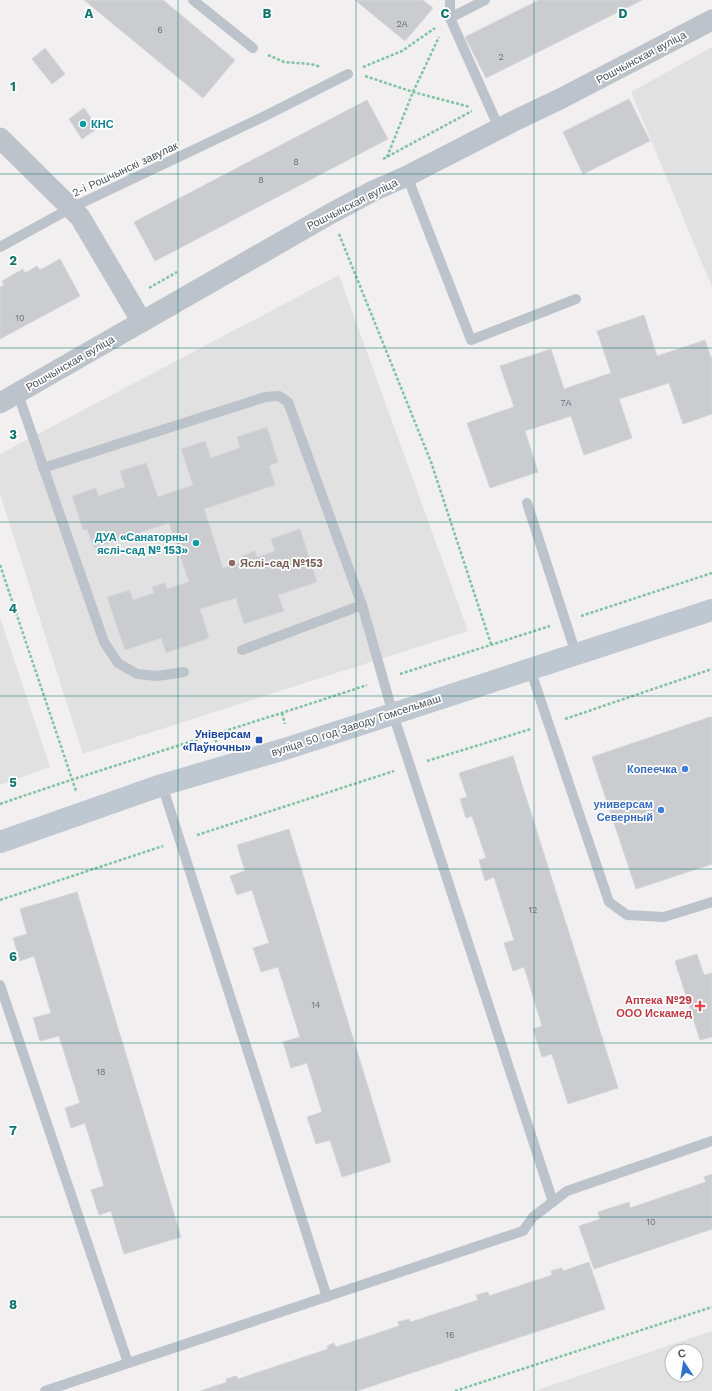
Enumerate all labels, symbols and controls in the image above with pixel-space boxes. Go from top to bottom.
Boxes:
text: A [85,6,94,21]
text: B [263,6,272,21]
text: C [441,6,450,21]
text: D [618,6,628,21]
house number: 2А [396,19,408,29]
house number: 6 [157,25,163,35]
street label: Рошчынская вуліца [594,28,689,87]
house number: 2 [498,52,504,62]
text: 1 [10,79,16,94]
place label: КНС [91,118,114,131]
marker: КНС [78,119,88,129]
street label: 2-і Рошчынскі завулак [70,139,180,200]
house number: 8 [293,157,299,167]
house number: 8 [258,175,264,185]
street label: Рошчынская вуліца [305,176,401,233]
text: 2 [9,253,17,268]
house number: 10 [15,313,25,323]
street label: Рошчынская вуліца [24,332,118,394]
house number: 7А [560,398,572,408]
text: 3 [9,427,17,442]
place label: ДУА «Санаторны яслі-сад № 153» [95,531,189,557]
marker: ДУА «Санаторны яслі-сад № 153» [191,538,201,548]
place label: Яслі-сад №153 [240,557,323,570]
marker: Яслі-сад №153 [227,558,237,568]
text: 4 [9,601,18,616]
street label: вуліца 50 год Заводу Гомсельмаш [270,692,443,759]
place label: Універсам «Паўночны» [182,728,252,754]
marker: Універсам «Паўночны» [254,735,264,745]
place label: Копеечка [627,763,678,776]
marker: Копеечка [680,764,690,774]
text: 5 [9,775,17,790]
place label: универсам Северный [594,798,653,824]
marker: универсам Северный [656,805,666,815]
house number: 12 [529,905,537,915]
text: 6 [9,949,17,964]
place label: Аптека №29 ООО Искамед [616,994,692,1020]
house number: 14 [311,1000,321,1010]
marker: Аптека №29 ООО Искамед [695,1001,705,1011]
house number: 18 [96,1067,106,1077]
text: 7 [9,1123,17,1138]
house number: 10 [646,1217,656,1227]
text: 8 [9,1297,17,1312]
house number: 16 [446,1330,454,1340]
north arrow [664,1343,704,1383]
text: С [677,1347,687,1361]

